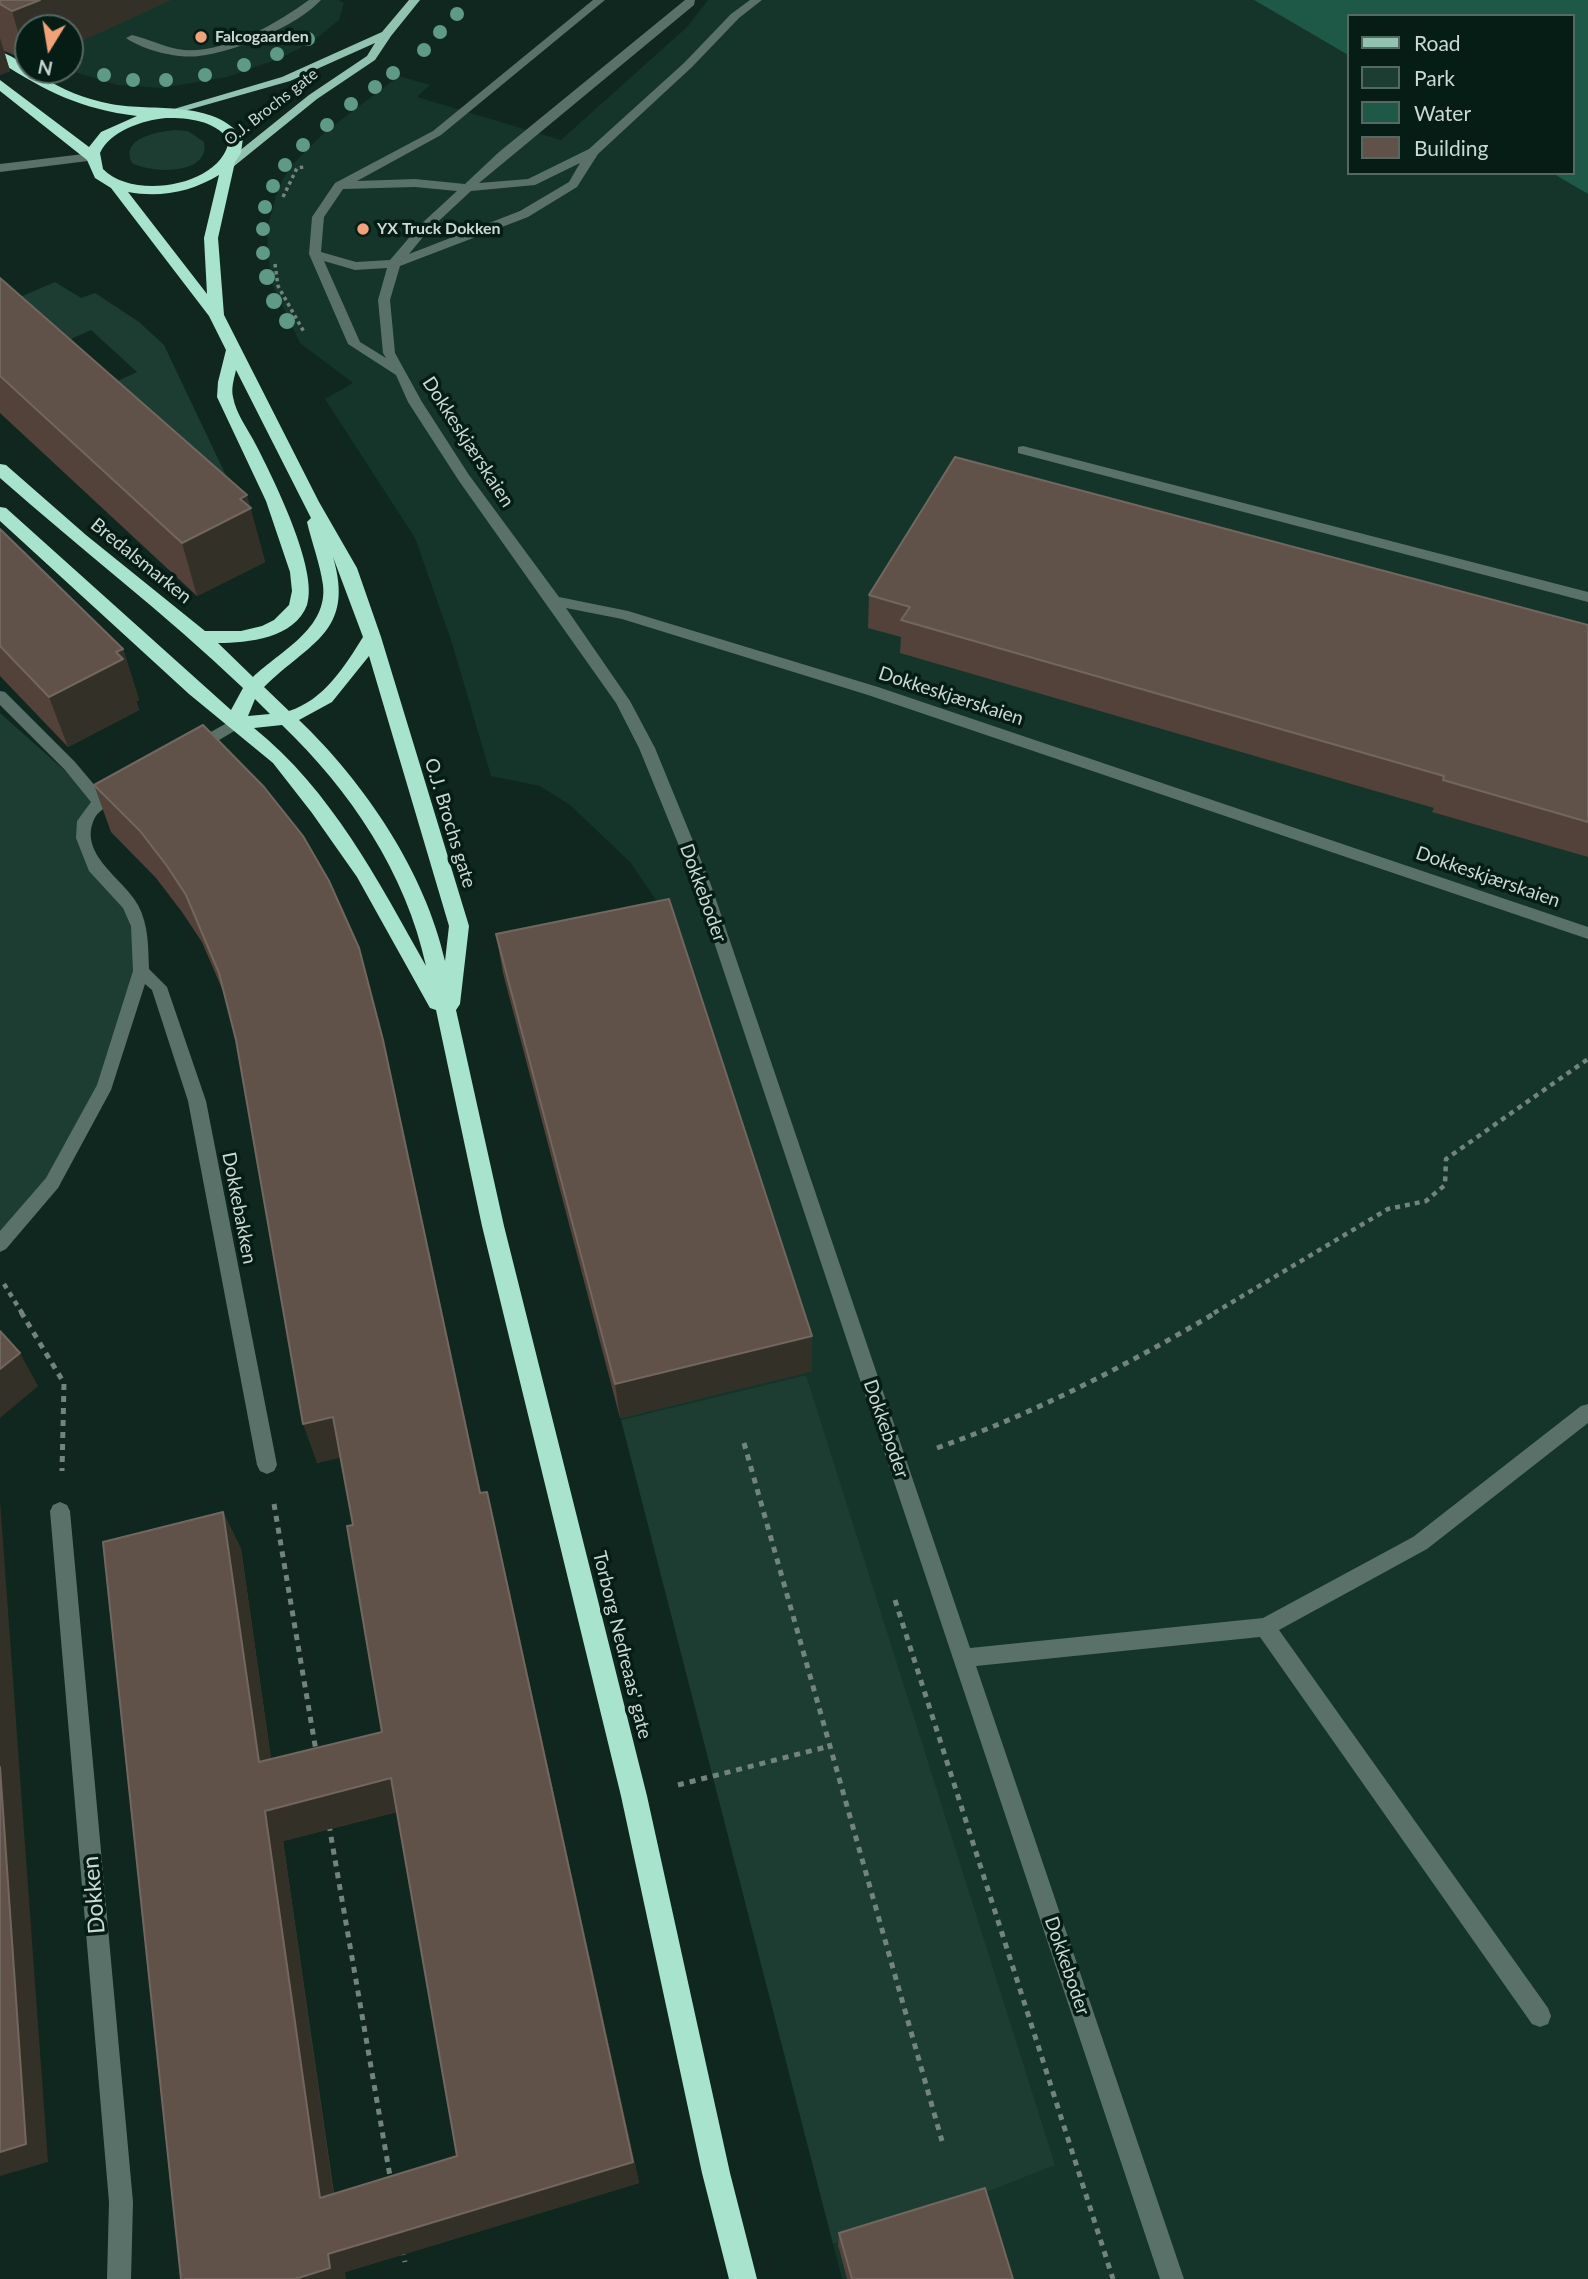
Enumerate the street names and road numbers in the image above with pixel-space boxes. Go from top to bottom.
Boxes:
street label: O.J. Brochs gate [220,65,322,149]
street label: Dokkeskjærskaien [417,372,519,512]
street label: Bredalsmarken [86,513,196,609]
street label: Dokkeskjærskaien [876,662,1026,730]
street label: O.J. Brochs gate [419,755,481,891]
street label: Dokkeboder [675,841,731,945]
street label: Dokkeskjærskaien [1413,842,1563,912]
street label: Dokkebakken [217,1150,261,1266]
street label: Dokkeboder [858,1377,914,1481]
street label: Torborg Nedreaas' gate [588,1549,656,1741]
street label: Dokken [77,1855,111,1935]
street label: Dokkeboder [1039,1914,1095,2018]

